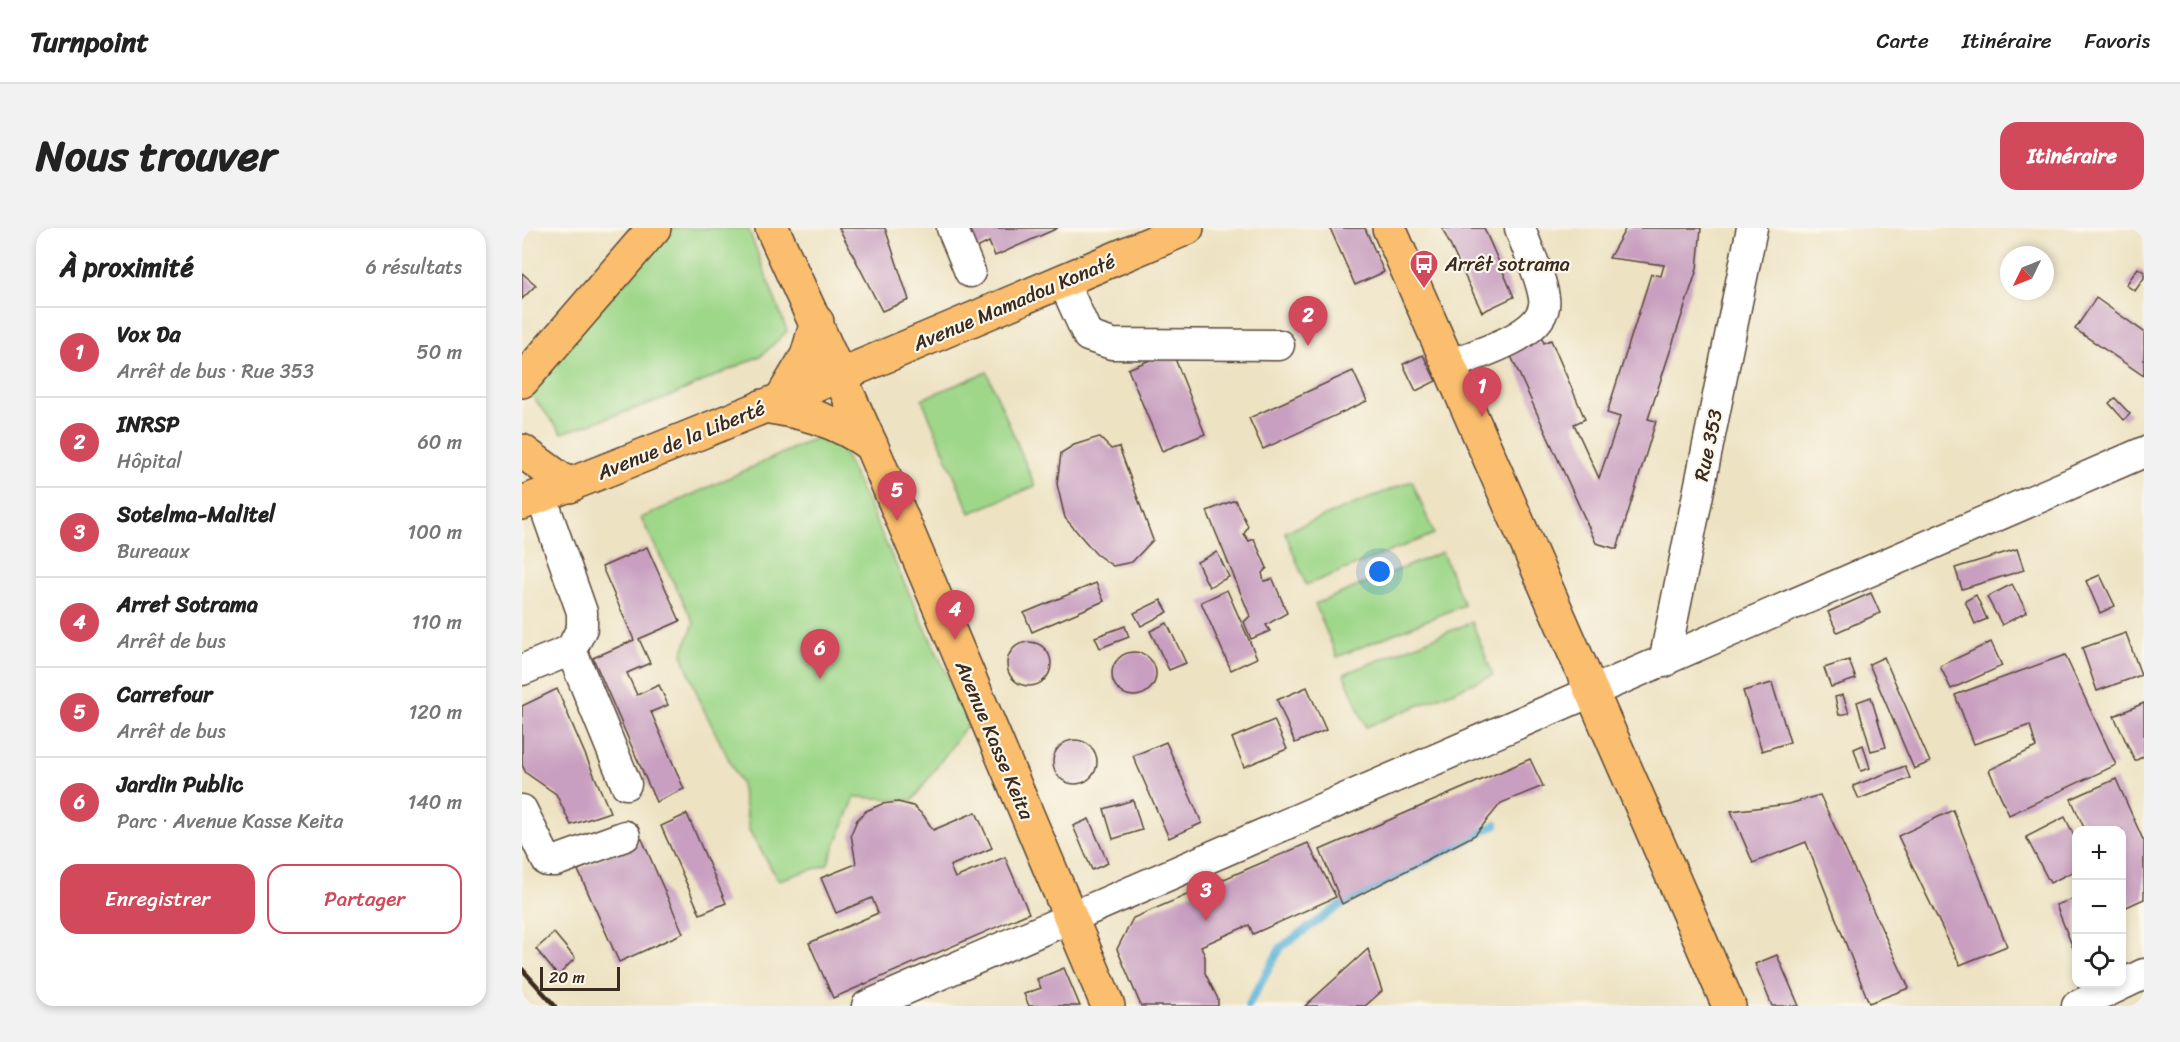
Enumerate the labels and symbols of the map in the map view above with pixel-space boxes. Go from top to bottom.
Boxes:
street label: Avenue Mamadou Konaté [906,244,1121,361]
north arrow [2000,246,2054,300]
place label: Arrêt sotrama [1444,247,1570,282]
bus stop icon: Arrêt sotrama [1408,248,1440,290]
pin: 2 [1288,296,1328,346]
pin: 1 [1462,368,1502,417]
street label: Avenue de la Liberté [591,391,771,491]
street label: Rue 353 [1684,406,1733,484]
pin: 5 [878,472,916,521]
your location [1365,557,1394,586]
pin: 4 [936,590,974,640]
pin: 6 [800,630,840,679]
street label: Avenue Kasse Keita [945,654,1044,826]
pin: 3 [1186,872,1226,921]
scale bar [540,964,620,992]

